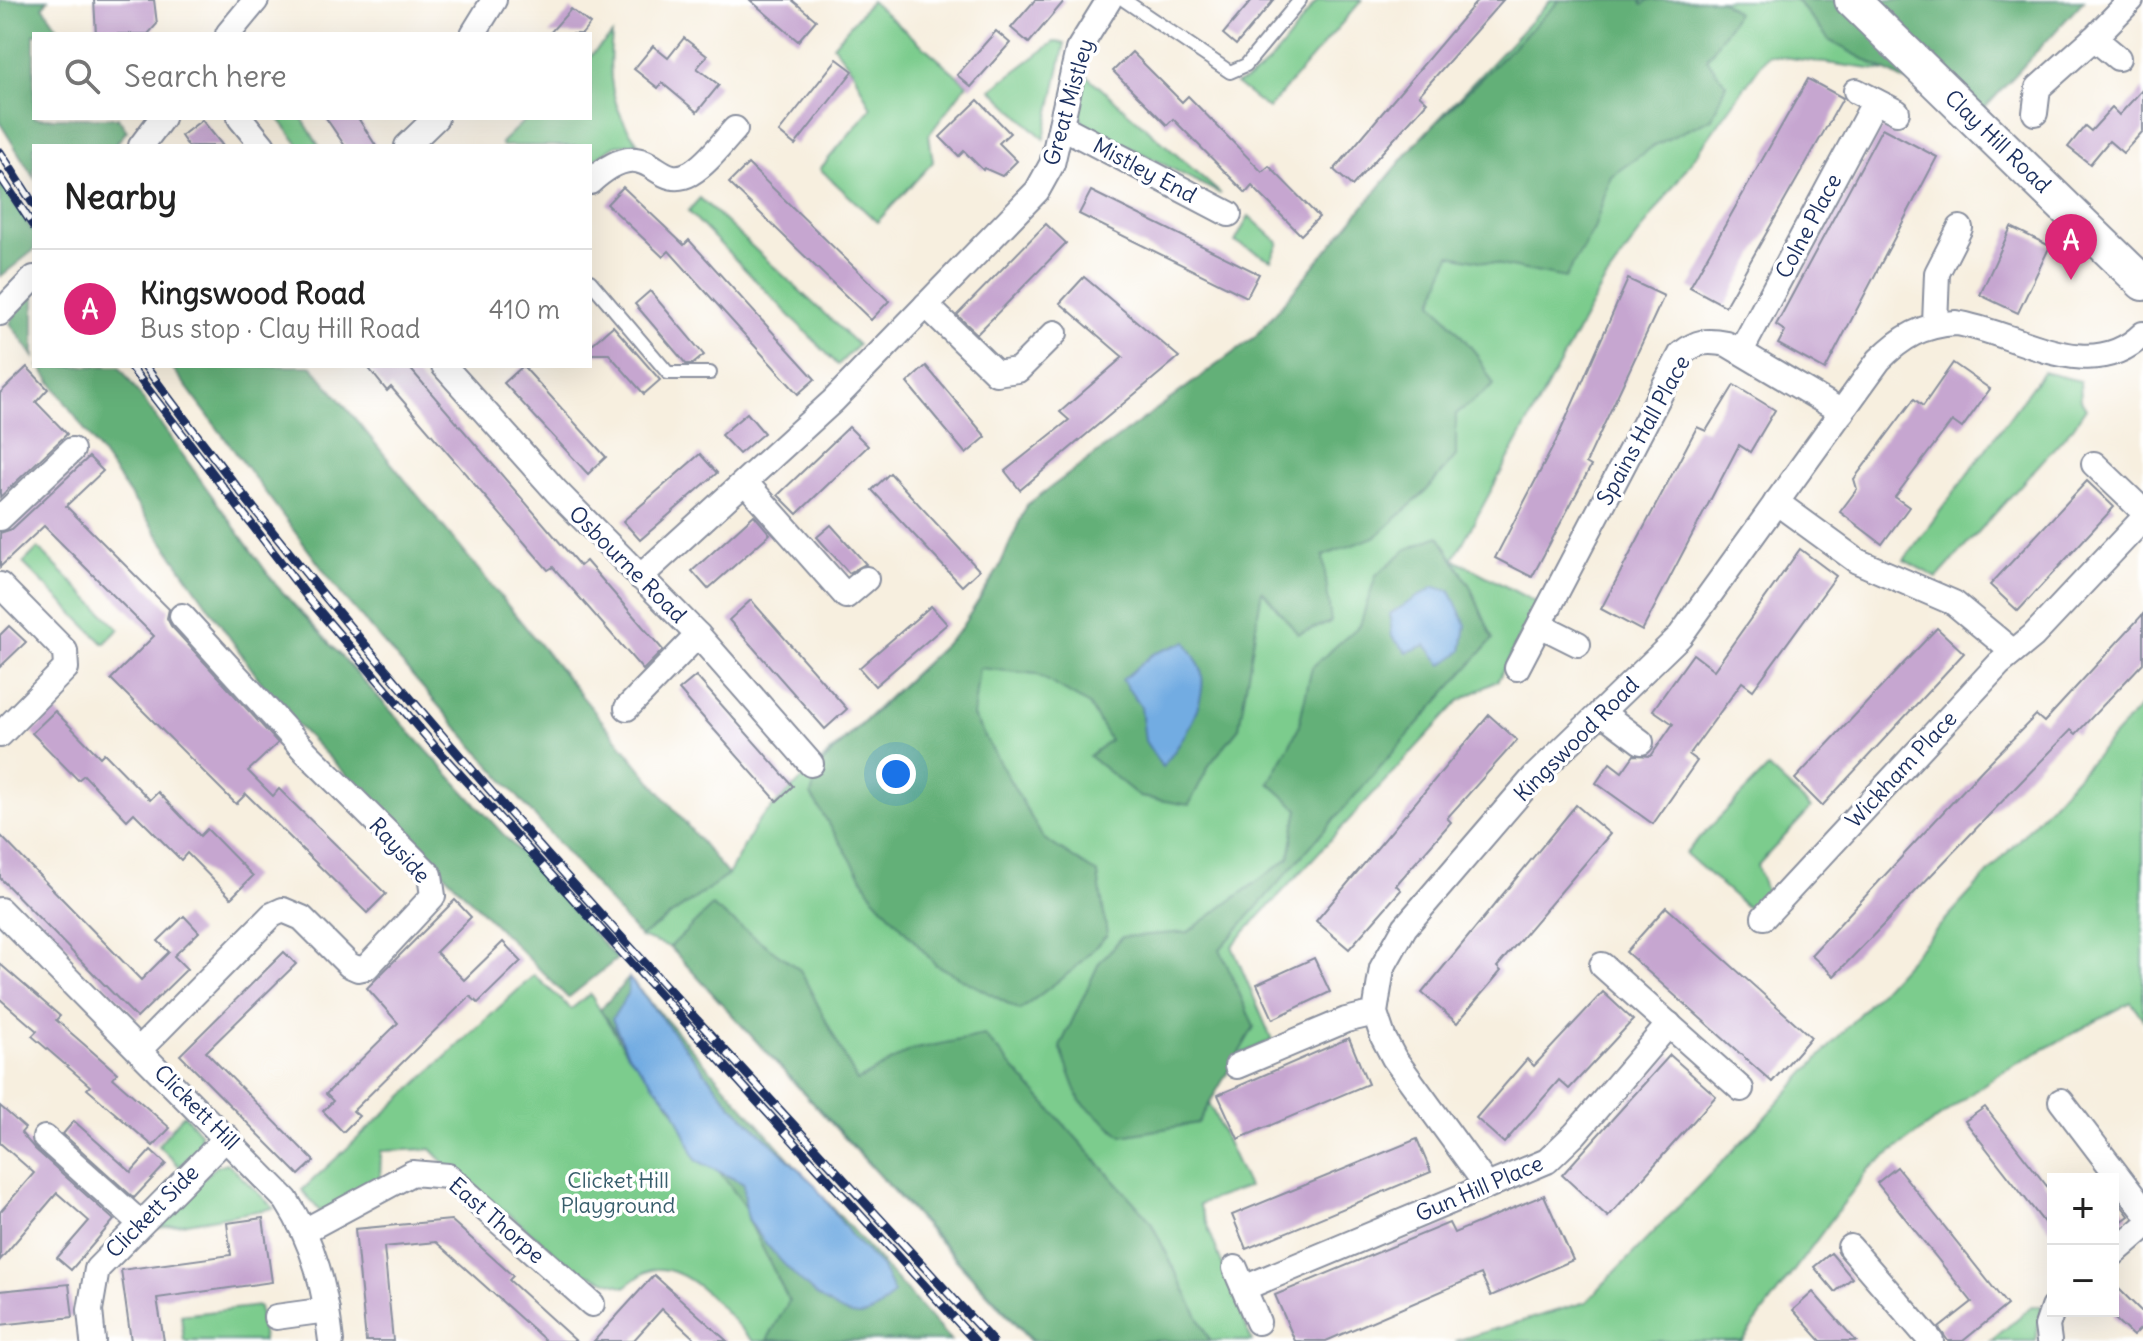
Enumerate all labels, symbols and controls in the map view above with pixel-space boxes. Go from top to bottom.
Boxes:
search box [32,32,592,120]
street label: Great Mistley [1037,35,1099,169]
icon: search [60,54,104,98]
text: Search here [124,57,287,95]
street label: Clay Hill Road [1939,83,2057,199]
street label: Mistley End [1088,131,1202,209]
street label: Colne Place [1769,169,1847,283]
text: Nearby [64,175,177,218]
pin: A [2045,214,2097,280]
text: Kingswood Road [140,274,365,312]
text: A [82,293,98,326]
text: 410 m [489,293,560,326]
text: Bus stop · Clay Hill Road [140,312,420,345]
street label: Spains Hall Place [1590,350,1696,510]
street label: Osbourne Road [563,499,693,629]
street label: Kingswood Road [1508,671,1644,807]
street label: Wickham Place [1839,704,1963,834]
your location [876,754,916,794]
street label: Rayside [363,811,437,889]
street label: Clickett Hill [149,1059,245,1155]
street label: Gun Hill Place [1411,1149,1547,1227]
street label: Clickett Side [100,1159,204,1263]
park label: Clicket Hill Playground [560,1166,676,1219]
street label: East Thorpe [443,1171,551,1269]
map controls [2047,1173,2119,1317]
button: + [2047,1173,2119,1245]
button: − [2047,1245,2119,1317]

